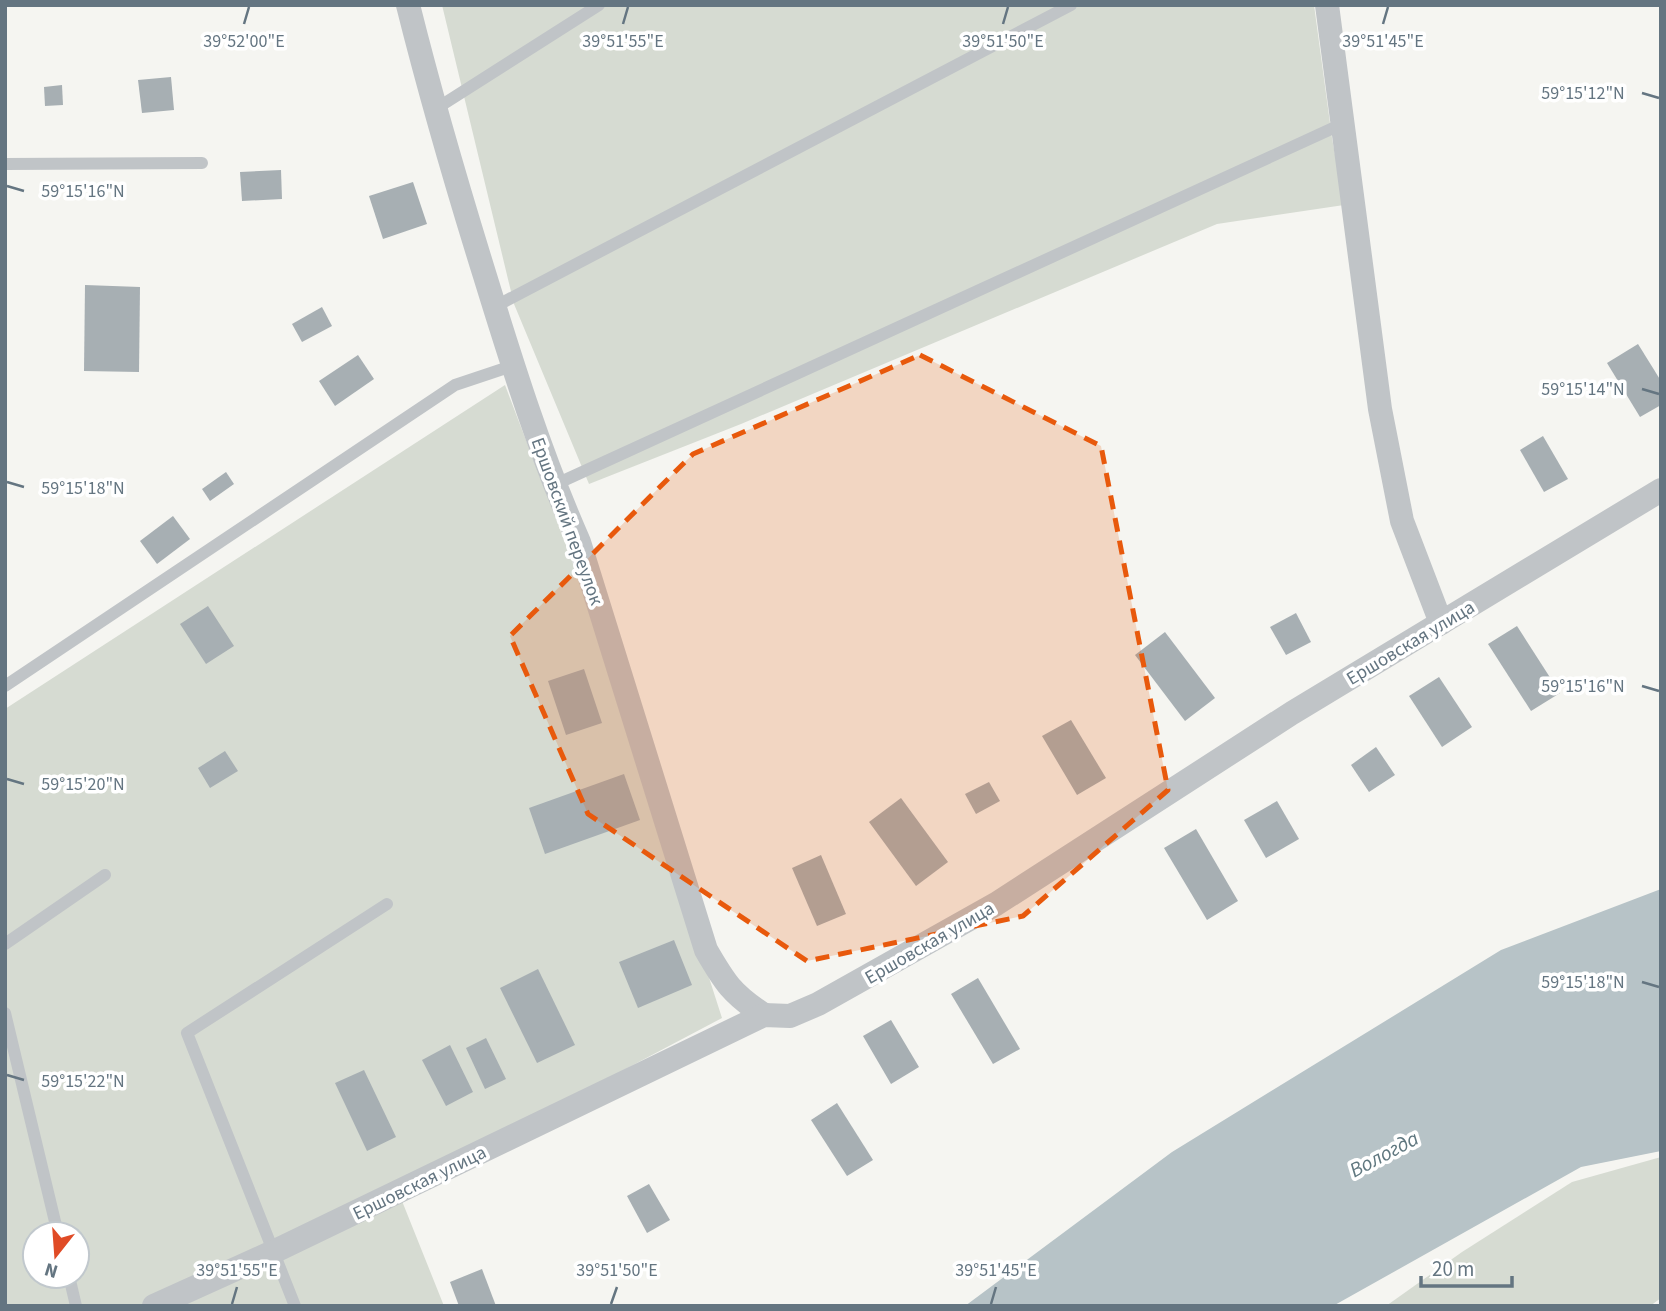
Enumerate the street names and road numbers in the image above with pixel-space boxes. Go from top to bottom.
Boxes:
street label: Ершовский переулок [524,434,610,610]
street label: Ершовская улица [1341,594,1480,692]
street label: Ершовская улица [860,895,1000,991]
street label: Ершовская улица [348,1139,491,1227]

